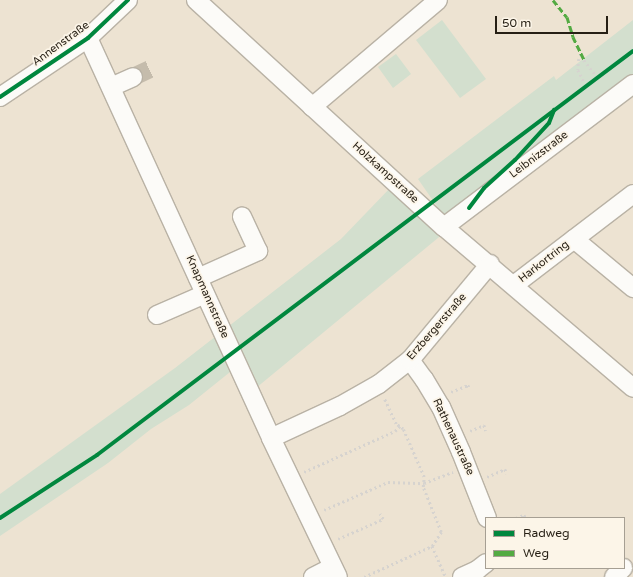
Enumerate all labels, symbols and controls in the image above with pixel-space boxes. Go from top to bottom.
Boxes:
scale bar [497,8,610,34]
text: 50 m [502,16,531,30]
street label: Annenstraße [30,19,92,69]
street label: Leibnizstraße [507,129,571,181]
street label: Holzkampstraße [349,140,421,206]
street label: Harkortring [516,238,572,286]
street label: Knapmannstraße [183,253,231,341]
street label: Erzbergerstraße [404,291,470,363]
street label: Rathenaustraße [429,396,477,478]
legend [485,517,625,569]
text: Radweg [523,526,570,540]
text: Weg [523,546,549,560]

